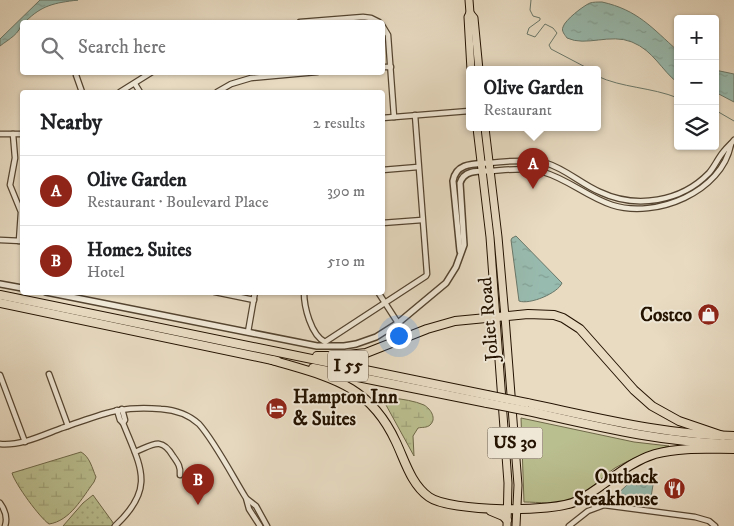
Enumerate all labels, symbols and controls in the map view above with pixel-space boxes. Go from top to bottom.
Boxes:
map controls [674,15,719,150]
button: + [674,15,719,60]
search box [20,20,385,75]
icon: search [38,34,66,62]
text: Search here [78,36,166,59]
button: − [674,60,719,105]
popup [466,66,601,131]
text: Olive Garden [484,77,583,100]
text: Restaurant [484,100,552,120]
button: layers [674,105,719,150]
text: Nearby [40,110,102,136]
text: 2 results [313,113,365,133]
pin: A [517,148,549,189]
text: Olive Garden [87,169,187,192]
text: A [51,181,61,201]
text: 390 m [327,181,365,201]
text: Restaurant · Boulevard Place [87,192,269,212]
text: Home2 Suites [87,239,192,262]
text: B [51,251,61,271]
text: 510 m [327,251,365,271]
text: Hotel [87,262,125,282]
street label: Joliet Road [474,275,504,364]
shop icon: Costco [696,303,720,327]
place label: Costco [640,304,692,327]
your location [386,323,412,349]
road number: I 55 [328,351,368,382]
place label: Hampton Inn & Suites [293,386,399,431]
hotel icon: Hampton Inn & Suites [265,396,289,420]
road number: US 30 [488,428,542,458]
pin: B [182,464,214,505]
place label: Outback Steakhouse [574,466,659,511]
restaurant icon: Outback Steakhouse [662,476,686,500]

